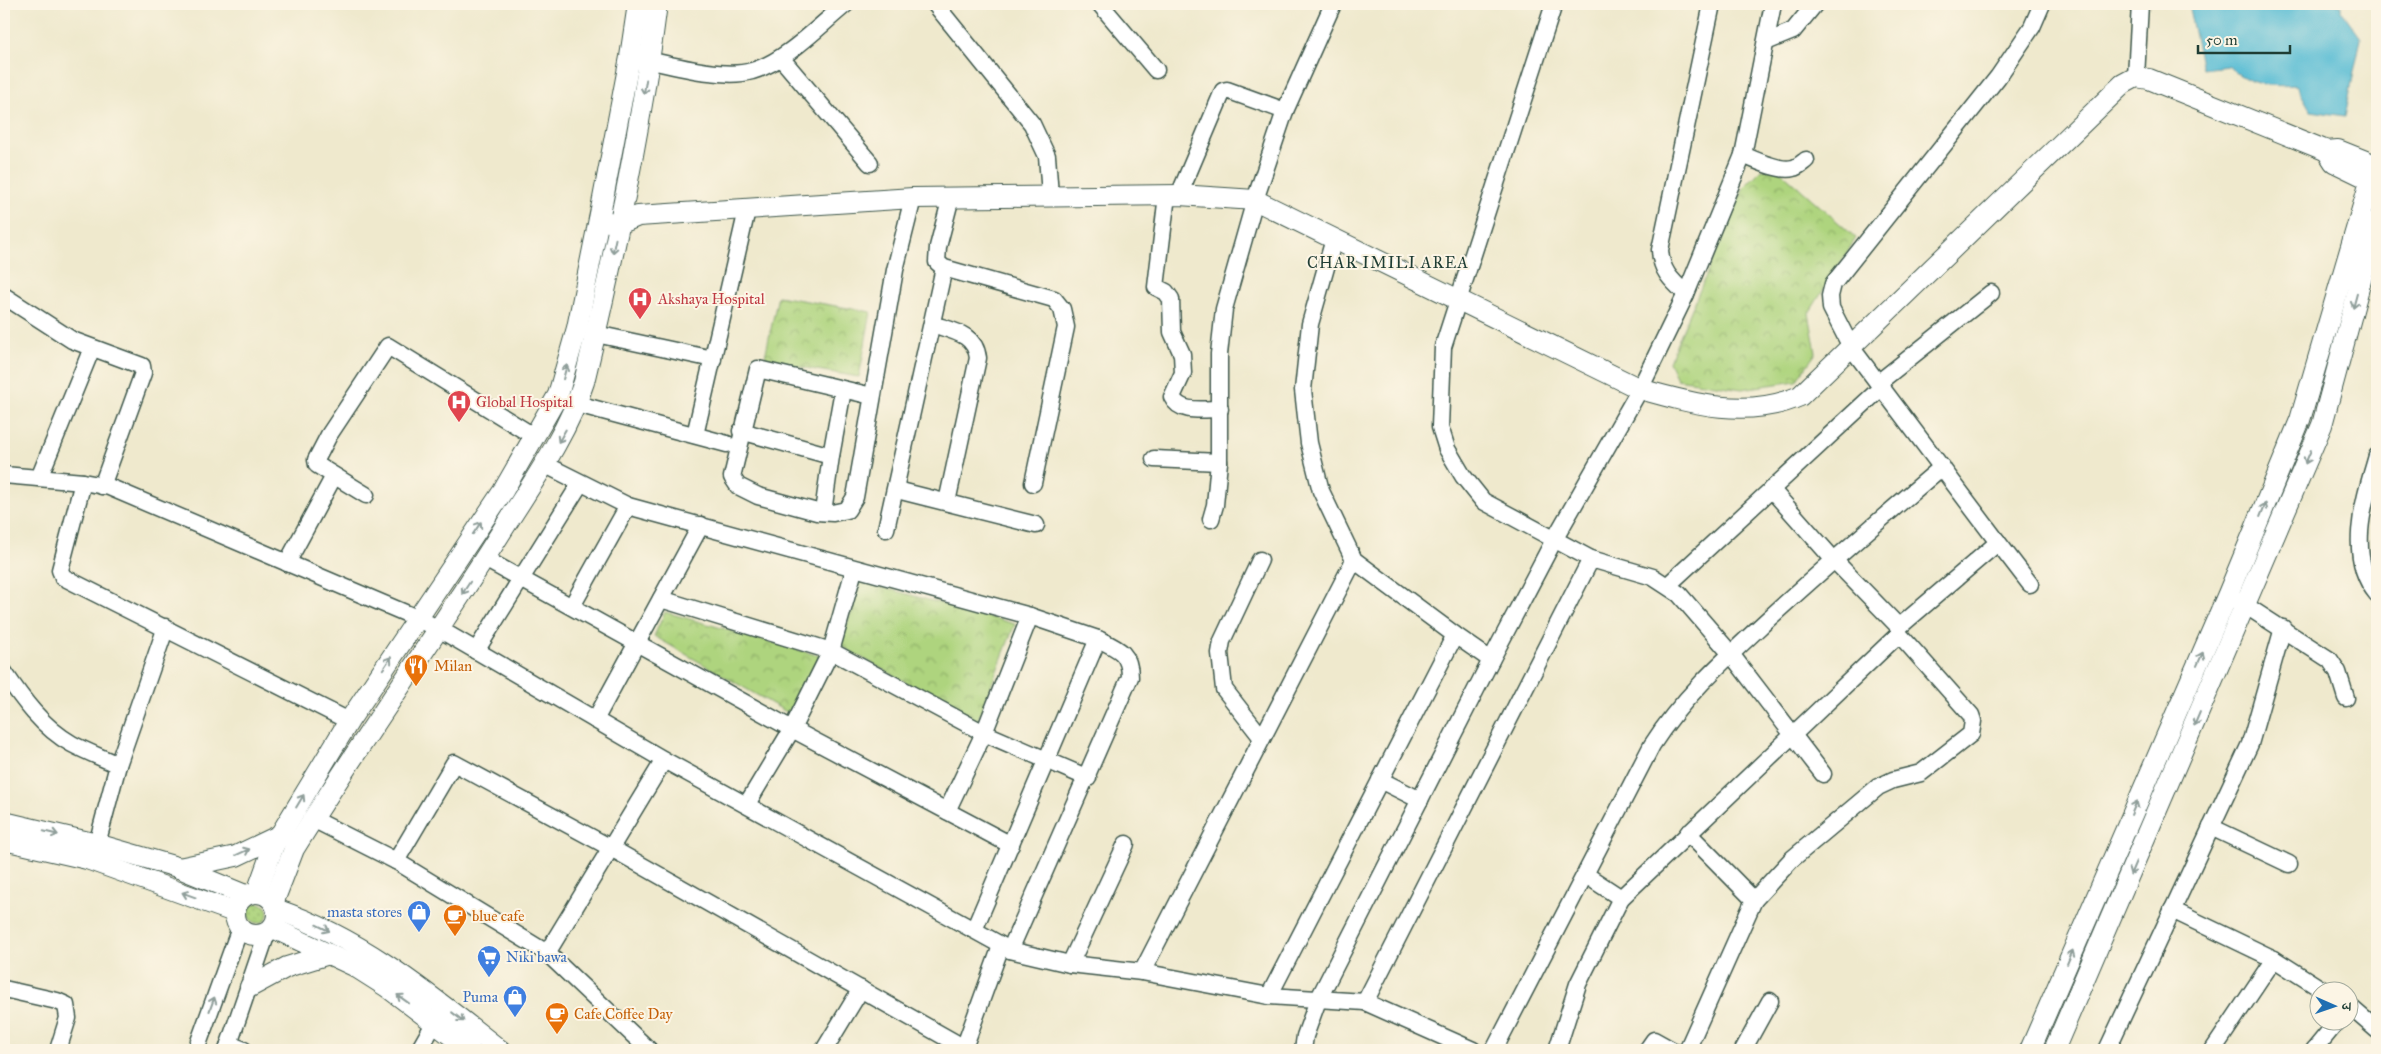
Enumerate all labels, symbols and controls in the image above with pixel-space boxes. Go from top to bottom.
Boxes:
scale bar [2198,22,2291,54]
text: 50 m [2206,31,2238,49]
one-way arrow [640,78,650,94]
one-way arrow [609,238,618,254]
district label: CHAR IMILI AREA [1307,253,1469,272]
hospital icon: Akshaya Hospital [627,286,653,320]
place label: Akshaya Hospital [657,290,766,308]
one-way arrow [2350,293,2359,309]
one-way arrow [560,364,570,380]
hospital icon: Global Hospital [446,389,472,423]
place label: Global Hospital [476,393,574,411]
one-way arrow [556,428,566,442]
one-way arrow [2303,449,2312,464]
one-way arrow [2259,502,2268,518]
one-way arrow [472,522,482,536]
one-way arrow [460,580,470,594]
one-way arrow [2195,652,2205,667]
restaurant icon: Milan [403,653,429,687]
one-way arrow [382,657,392,671]
place label: Milan [434,657,472,675]
one-way arrow [2191,711,2201,726]
one-way arrow [296,794,306,808]
one-way arrow [2130,801,2140,816]
one-way arrow [43,829,59,838]
one-way arrow [235,847,250,857]
one-way arrow [2127,860,2137,875]
one-way arrow [181,890,197,899]
shop icon: masta stores [406,899,432,933]
place label: masta stores [327,903,402,921]
cafe icon: blue cafe [442,903,468,937]
place label: blue cafe [472,907,525,925]
one-way arrow [315,924,330,933]
supermarket icon: Niki bawa [476,944,502,978]
place label: Niki bawa [506,948,567,966]
one-way arrow [2066,950,2075,965]
north arrow [2308,982,2358,1032]
shop icon: Puma [502,984,528,1018]
place label: Puma [462,988,499,1006]
one-way arrow [397,994,411,1004]
one-way arrow [208,997,217,1013]
cafe icon: Cafe Coffee Day [544,1001,570,1035]
text: उ [2338,1002,2355,1011]
place label: Cafe Coffee Day [574,1005,674,1023]
one-way arrow [451,1012,464,1023]

